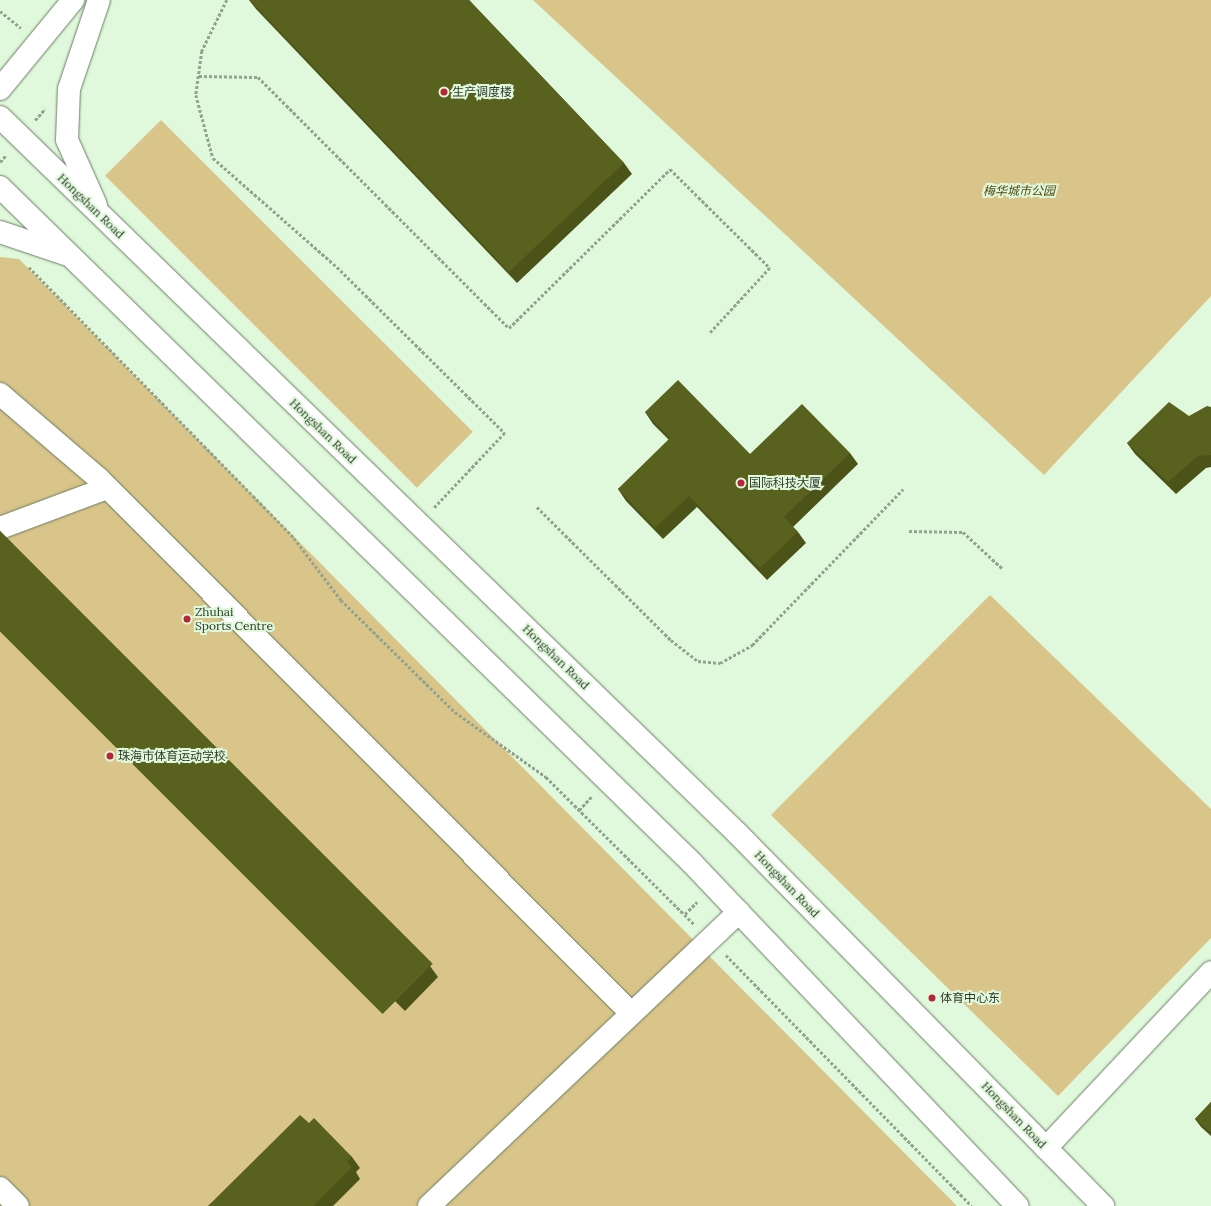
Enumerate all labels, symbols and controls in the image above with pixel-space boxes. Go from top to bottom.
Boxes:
place label: 生产调度楼 [452,85,512,99]
marker: 生产调度楼 [439,87,449,97]
street label: Hongshan Road [55,171,127,241]
park label: 梅华城市公园 [983,184,1055,198]
street label: Hongshan Road [287,396,359,466]
place label: 国际科技大厦 [749,476,821,490]
marker: 国际科技大厦 [736,478,746,488]
place label: Zhuhai Sports Centre [195,605,273,633]
marker: Zhuhai Sports Centre [182,614,192,624]
street label: Hongshan Road [520,622,592,692]
place label: 珠海市体育运动学校 [118,749,226,763]
marker: 珠海市体育运动学校 [105,751,115,761]
street label: Hongshan Road [752,848,822,920]
place label: 体育中心东 [940,991,1000,1005]
marker: 体育中心东 [927,993,937,1003]
street label: Hongshan Road [979,1079,1049,1151]

